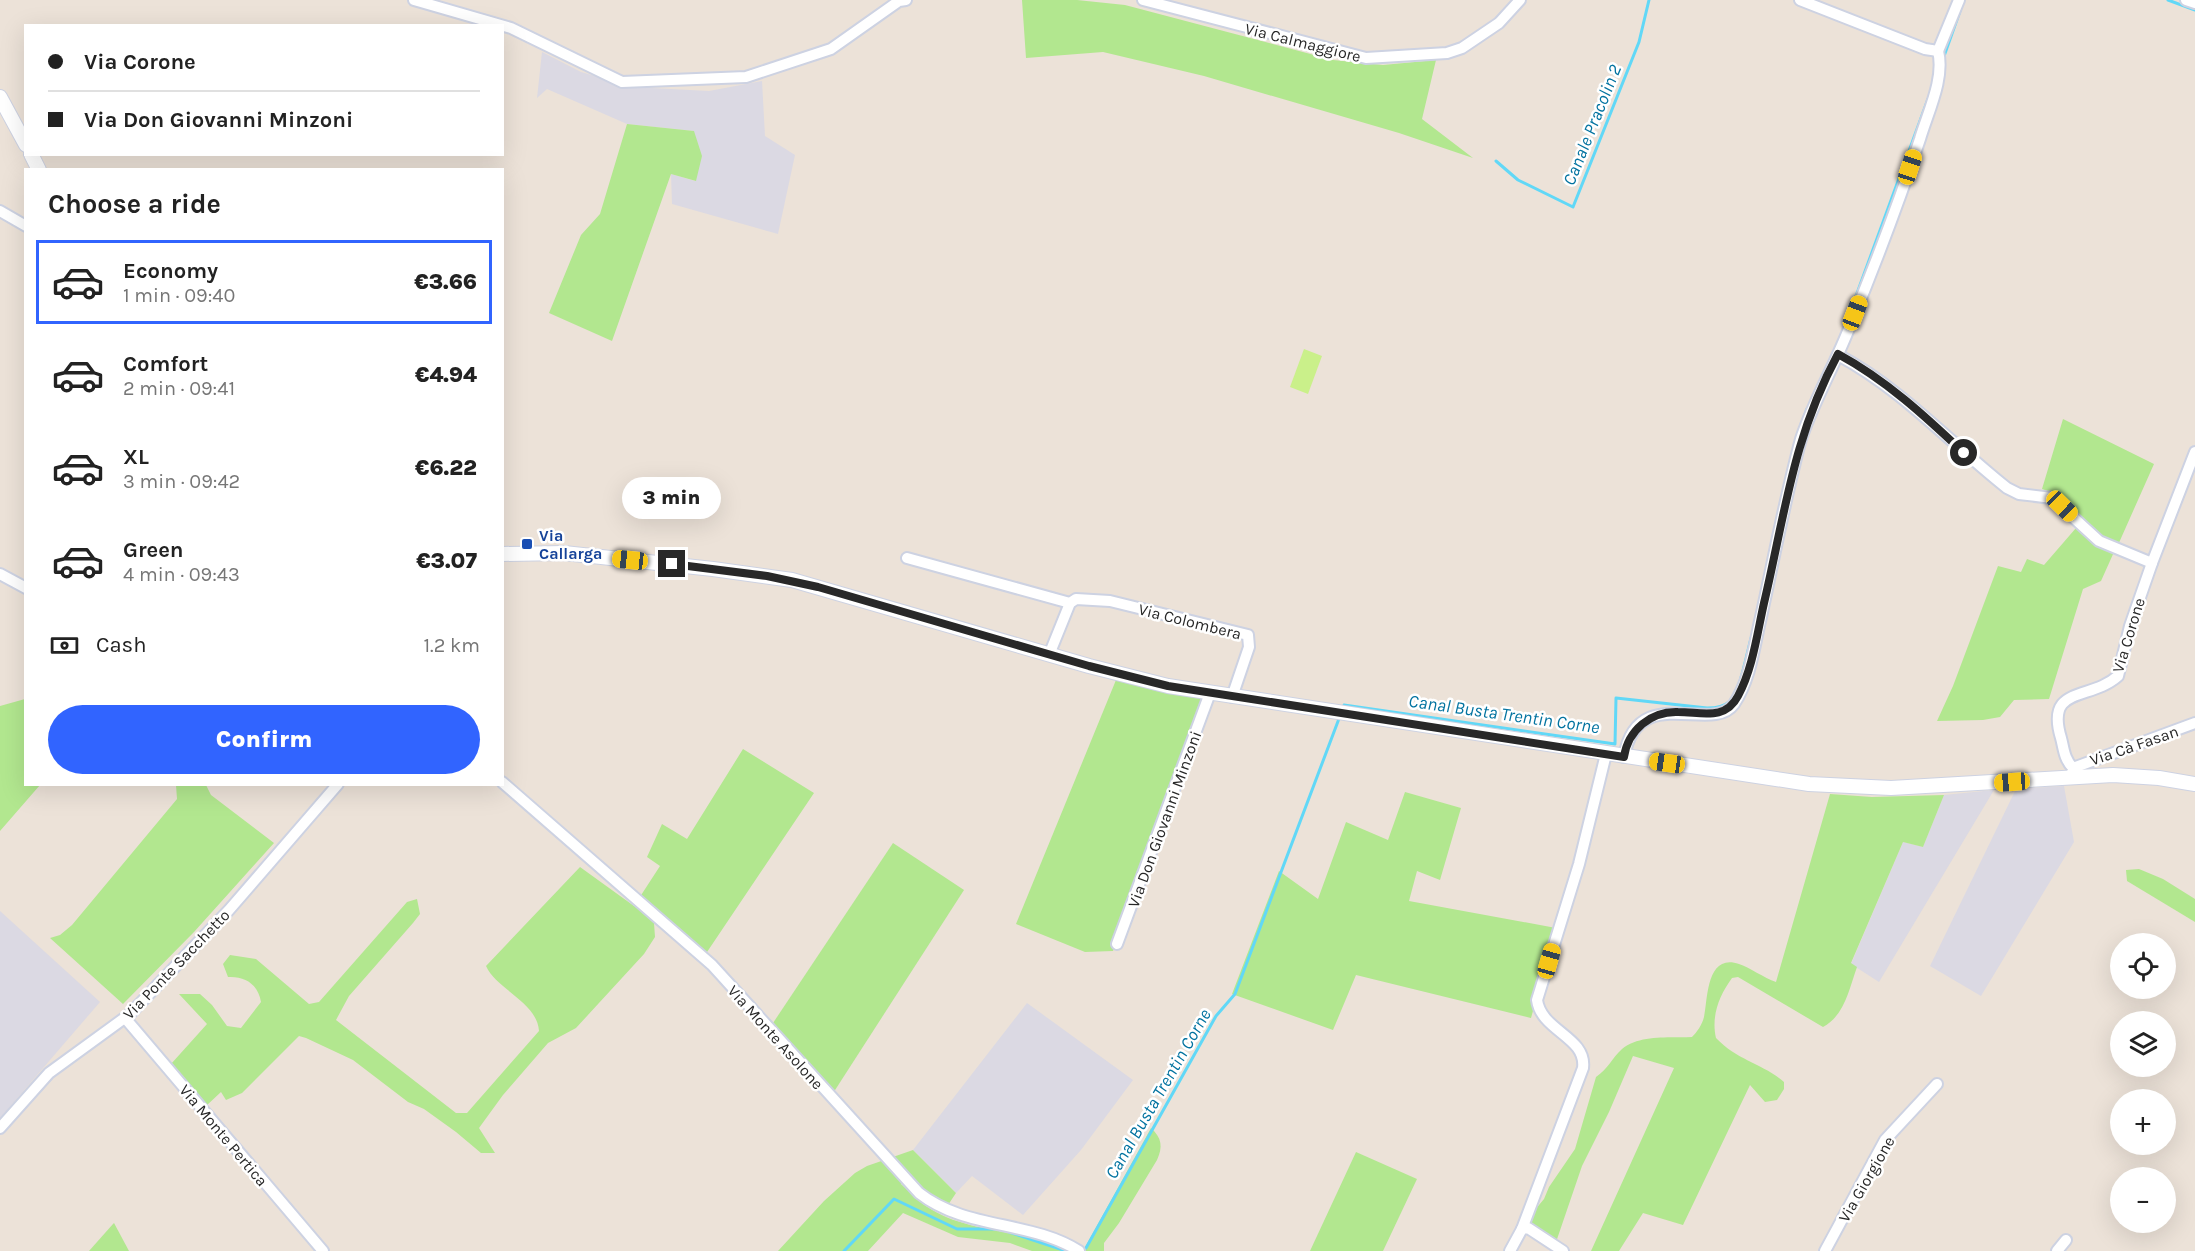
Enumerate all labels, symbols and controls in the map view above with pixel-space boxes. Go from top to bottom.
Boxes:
street label: Via Calmaggiore [1243,19,1363,66]
text: Via Corone [84,49,196,75]
water label: Canale Pracolin 2 [1558,61,1626,189]
text: Via Don Giovanni Minzoni [84,107,353,133]
car [1896,147,1924,187]
text: Choose a ride [48,188,221,220]
icon: car [51,255,105,309]
text: Economy [123,258,218,284]
text: €3.66 [414,269,477,295]
text: 1 min · 09:40 [123,284,235,307]
car [1840,293,1870,333]
icon: car [51,348,105,402]
text: Comfort [123,351,208,377]
text: €4.94 [415,362,477,388]
text: 2 min · 09:41 [123,377,235,400]
route start [1950,439,1977,466]
icon: car [51,441,105,495]
text: XL [123,444,149,470]
text: €6.22 [415,455,477,481]
text: 3 min · 09:42 [123,470,240,493]
callout: 3 min [622,477,722,519]
text: 3 min [643,486,700,509]
car [2043,487,2081,525]
place label: Via Callarga [539,526,602,563]
icon: car [51,534,105,588]
text: Green [123,537,184,563]
marker: Via Callarga [520,537,534,551]
text: €3.07 [416,548,477,574]
car [611,549,649,571]
route end [658,550,685,577]
text: 4 min · 09:43 [123,563,240,586]
street label: Via Corone [2108,595,2149,675]
street label: Via Colombera [1136,600,1243,643]
icon: cash [48,629,81,662]
text: Cash [96,632,146,658]
text: 1.2 km [424,634,480,657]
water label: Canal Busta Trentin Corne [1407,690,1601,738]
button: Confirm [48,705,480,774]
street label: Via Cà Fasan [2087,721,2181,770]
street label: Via Don Giovanni Minzoni [1124,728,1205,910]
car [1648,752,1686,774]
car [1993,772,2031,792]
street label: Via Ponte Sacchetto [119,905,234,1023]
map controls [2110,933,2176,1233]
button: locate [2110,933,2176,999]
car [1535,941,1563,981]
street label: Via Monte Asolone [724,981,827,1093]
water label: Canal Busta Trentin Corne [1100,1005,1216,1183]
button: layers [2110,1011,2176,1077]
street label: Via Monte Pertica [176,1081,272,1190]
button: + [2110,1089,2176,1155]
street label: Via Giorgione [1834,1133,1899,1226]
button: − [2110,1167,2176,1233]

